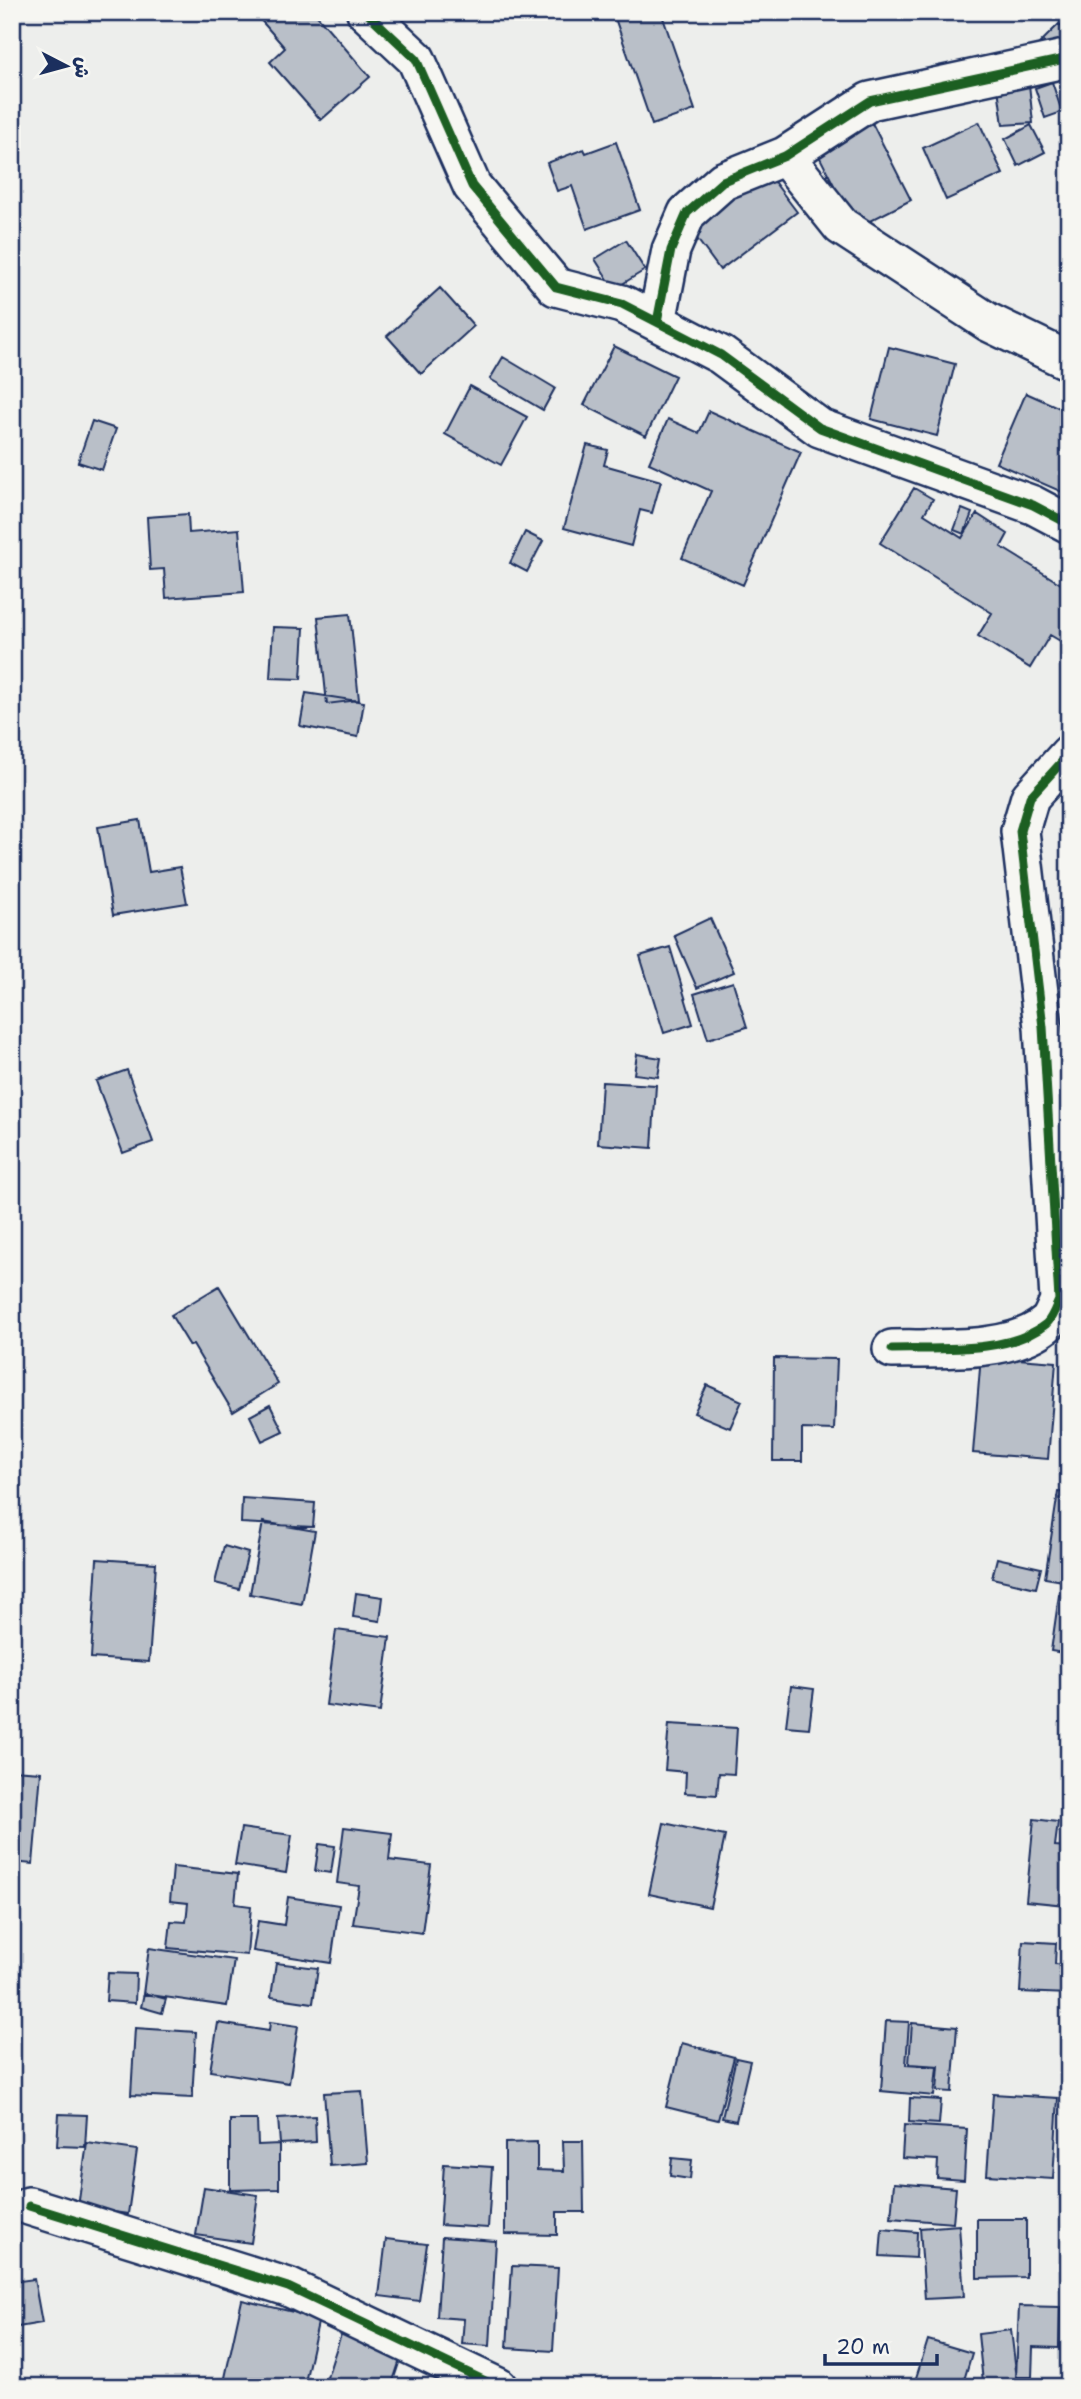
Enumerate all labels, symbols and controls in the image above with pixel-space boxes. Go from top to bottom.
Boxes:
north arrow [32,32,102,102]
text: ش [69,56,96,80]
scale bar [825,2322,937,2366]
text: 20 m [836,2333,890,2361]

